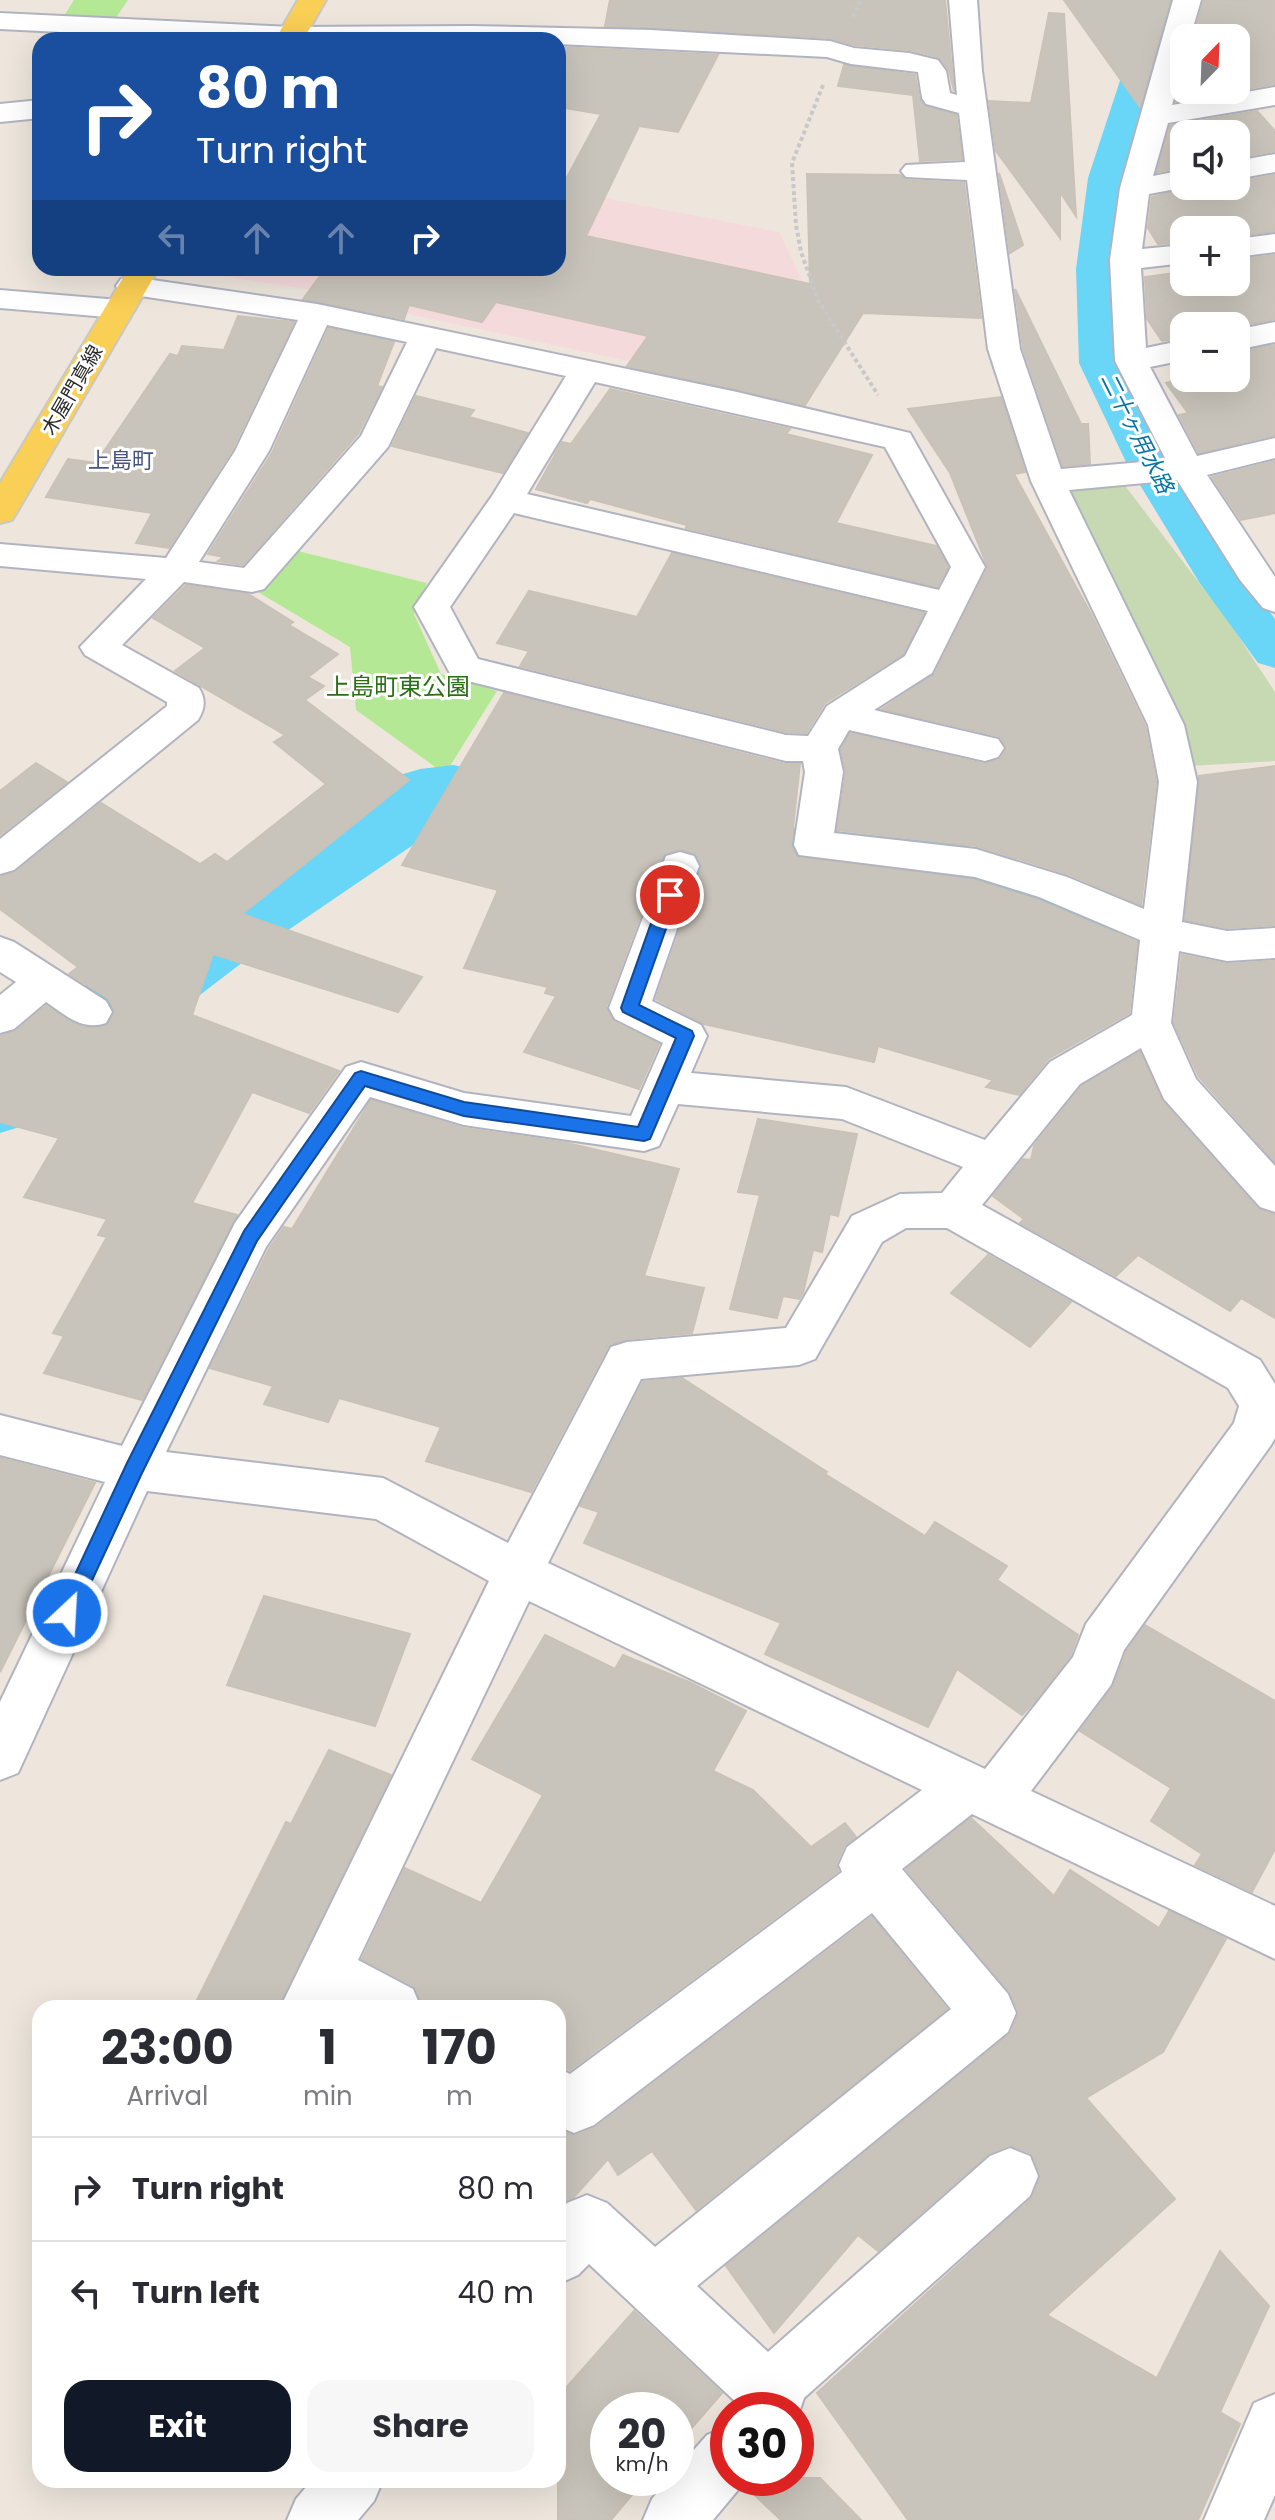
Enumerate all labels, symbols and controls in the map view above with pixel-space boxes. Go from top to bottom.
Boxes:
north arrow [1170,24,1250,104]
map controls [1170,24,1250,392]
text: 80 m [196,49,340,128]
icon: right [64,64,168,168]
button: sound [1170,120,1250,200]
text: Turn right [196,125,367,176]
icon: left [151,216,195,260]
icon: ahead [235,216,279,260]
icon: ahead [319,216,363,260]
icon: right [403,216,447,260]
button: + [1170,216,1250,296]
button: − [1170,312,1250,392]
street label: 木屋門真線 [35,340,109,440]
water label: 二十ヶ用水路 [1093,367,1182,501]
district label: 上島町 [88,445,154,476]
park label: 上島町東公園 [326,670,470,703]
pin [636,861,704,929]
icon: arrive [648,873,692,917]
position arrow [25,1571,109,1655]
text: 23:00 [101,2014,234,2081]
text: 1 [319,2014,337,2081]
text: 170 [422,2014,497,2081]
text: Arrival [127,2078,208,2114]
text: min [303,2078,353,2114]
text: m [446,2078,473,2114]
icon: right [64,2167,108,2211]
text: Turn right [132,2167,284,2210]
text: 80 m [457,2167,534,2210]
icon: left [64,2271,108,2315]
text: Turn left [132,2271,260,2314]
text: 40 m [457,2271,534,2314]
button: Exit [64,2380,291,2472]
button: Share [307,2380,534,2472]
speed limit sign: 30 [710,2392,814,2496]
text: 20 [618,2406,666,2462]
text: km/h [615,2450,669,2478]

